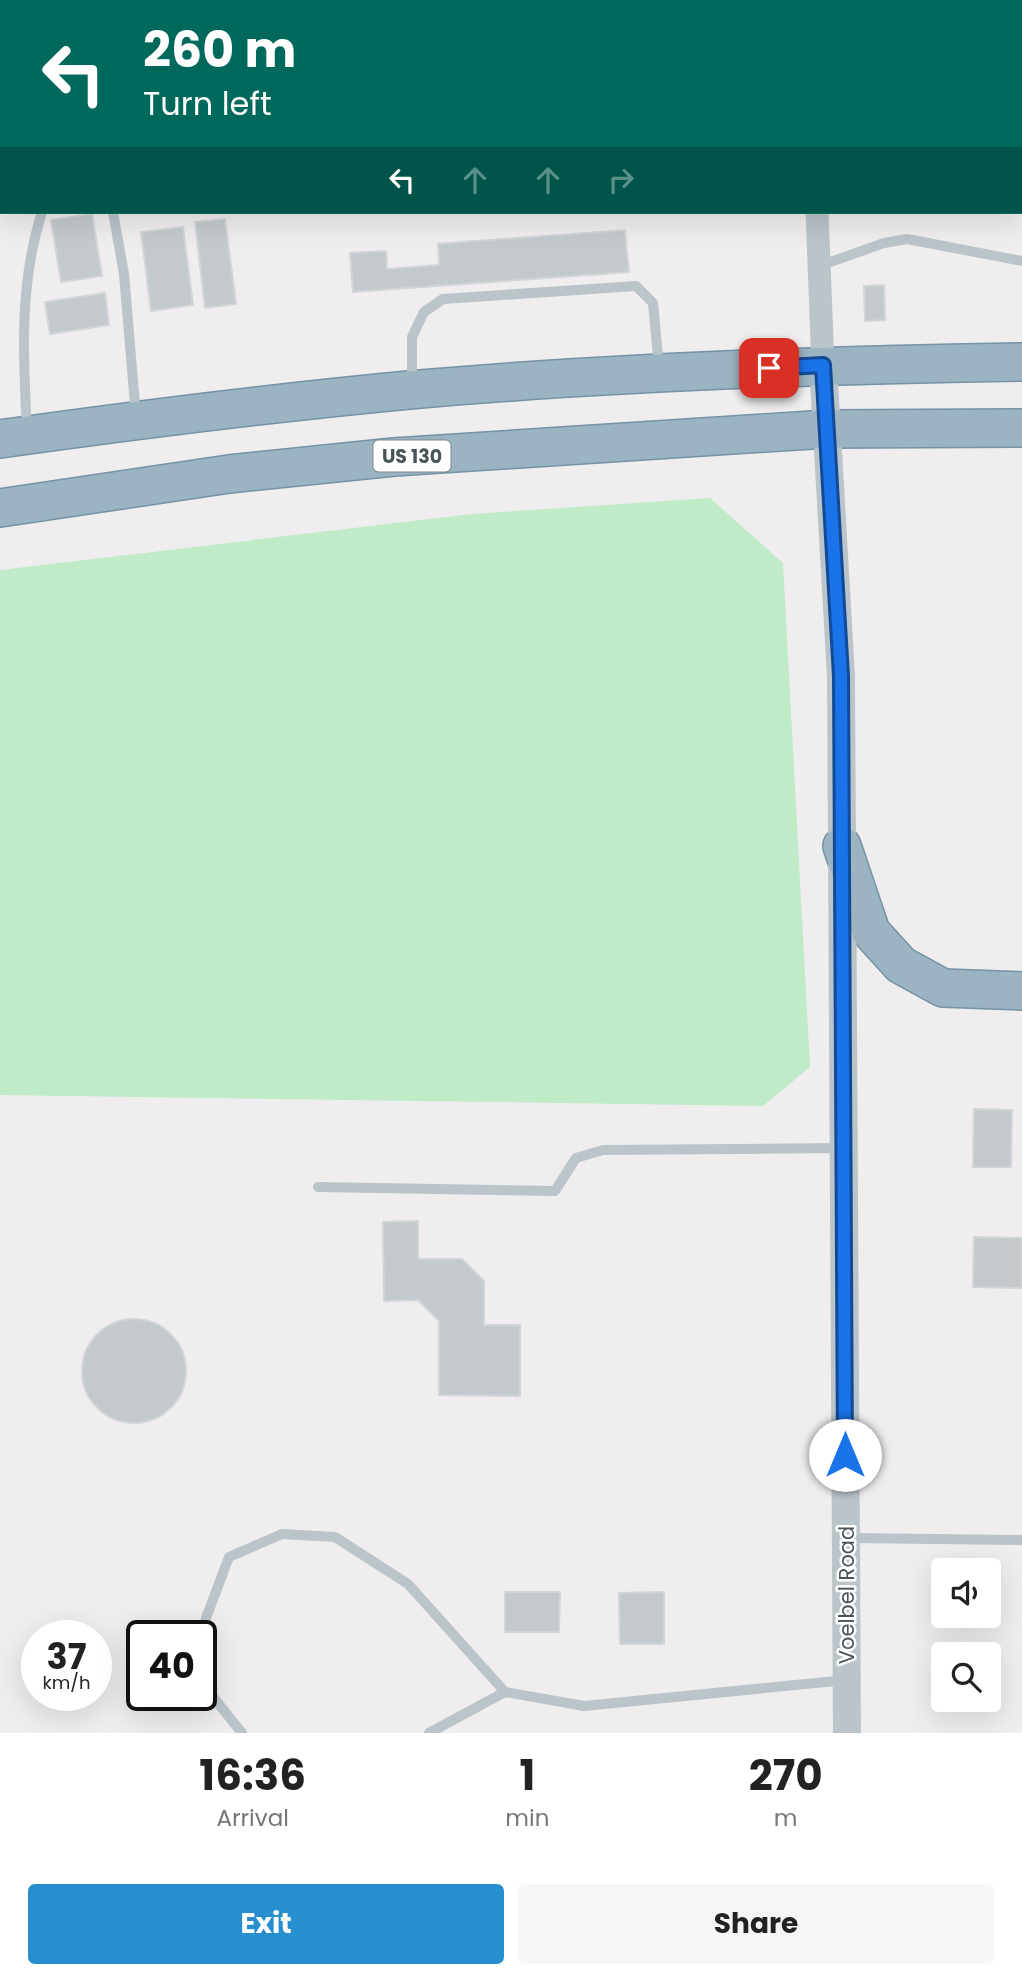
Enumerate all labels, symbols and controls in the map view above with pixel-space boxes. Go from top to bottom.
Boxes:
text: 260 m [143,16,296,84]
icon: left [28,28,119,119]
text: Turn left [143,81,272,126]
icon: left [383,161,421,199]
icon: ahead [456,161,494,199]
icon: ahead [529,161,567,199]
icon: right [602,161,640,199]
pin [739,338,799,398]
icon: arrive [750,349,788,387]
road number: US 130 [374,440,450,471]
position arrow [808,1418,882,1492]
street label: Voelbel Road [832,1526,861,1664]
map controls [931,1558,1001,1712]
button: sound [931,1558,1001,1628]
speed limit sign: 40 [126,1620,217,1711]
text: 37 [47,1632,86,1681]
button: search [931,1642,1001,1712]
text: km/h [43,1670,90,1695]
text: 16:36 [199,1746,306,1805]
text: 1 [520,1746,535,1805]
text: 270 [749,1746,823,1805]
text: Arrival [216,1802,289,1834]
text: min [505,1802,549,1834]
text: m [774,1802,798,1834]
button: Exit [28,1884,504,1964]
button: Share [518,1884,994,1964]

